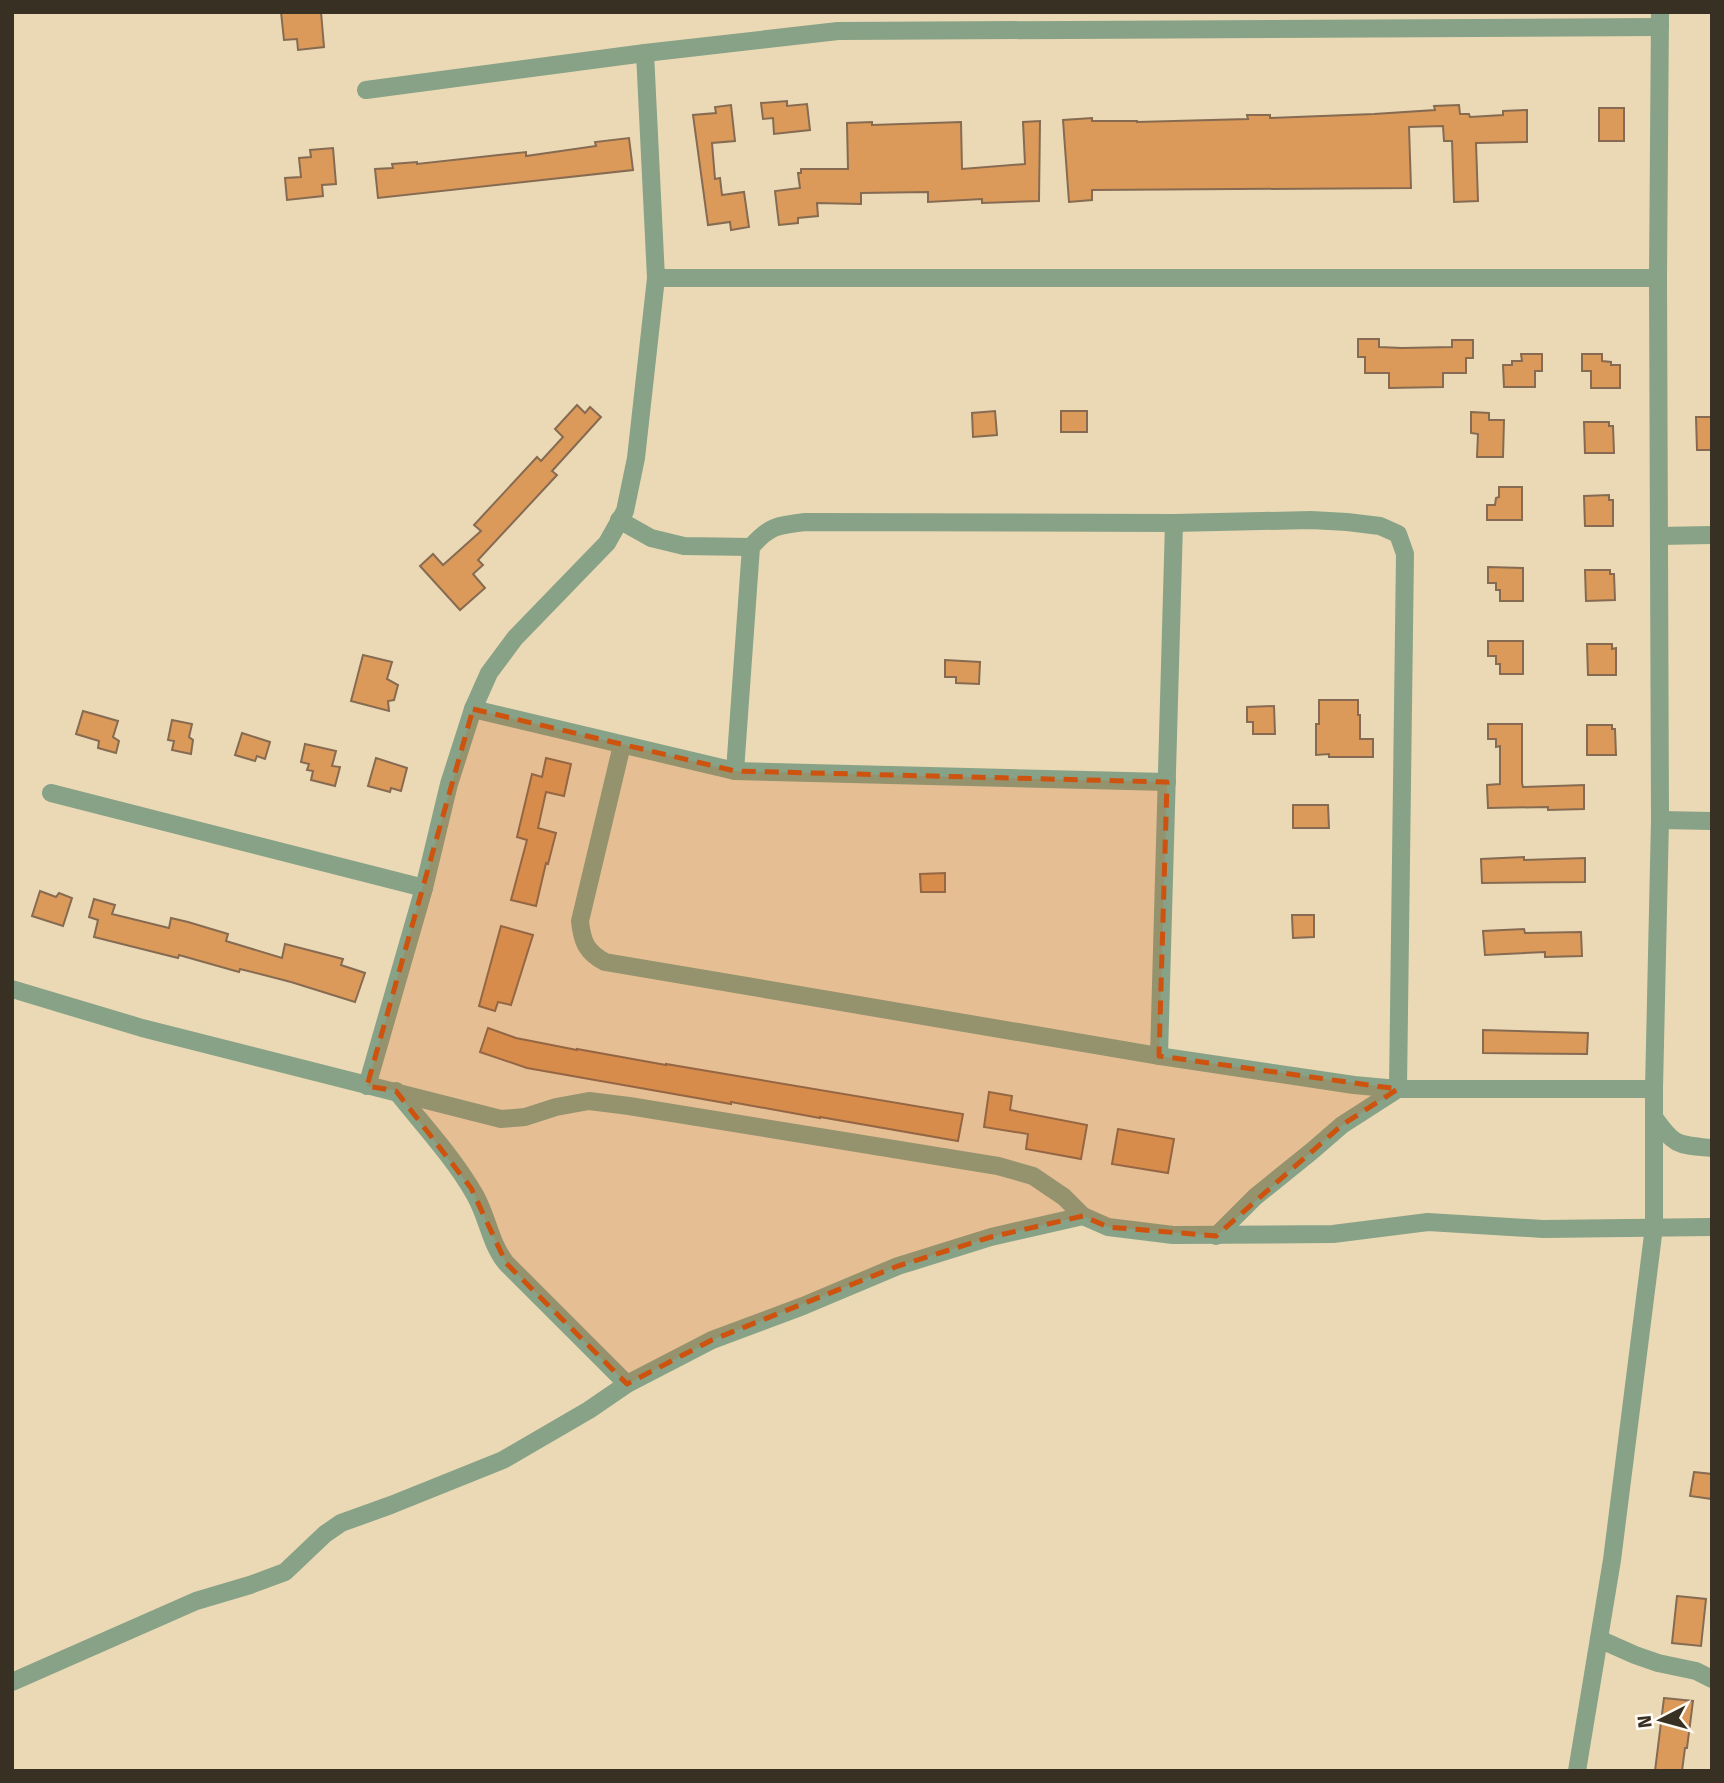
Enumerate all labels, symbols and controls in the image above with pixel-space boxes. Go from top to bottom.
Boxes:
north arrow [1626,1685,1696,1755]
text: N [1632,1714,1657,1729]

